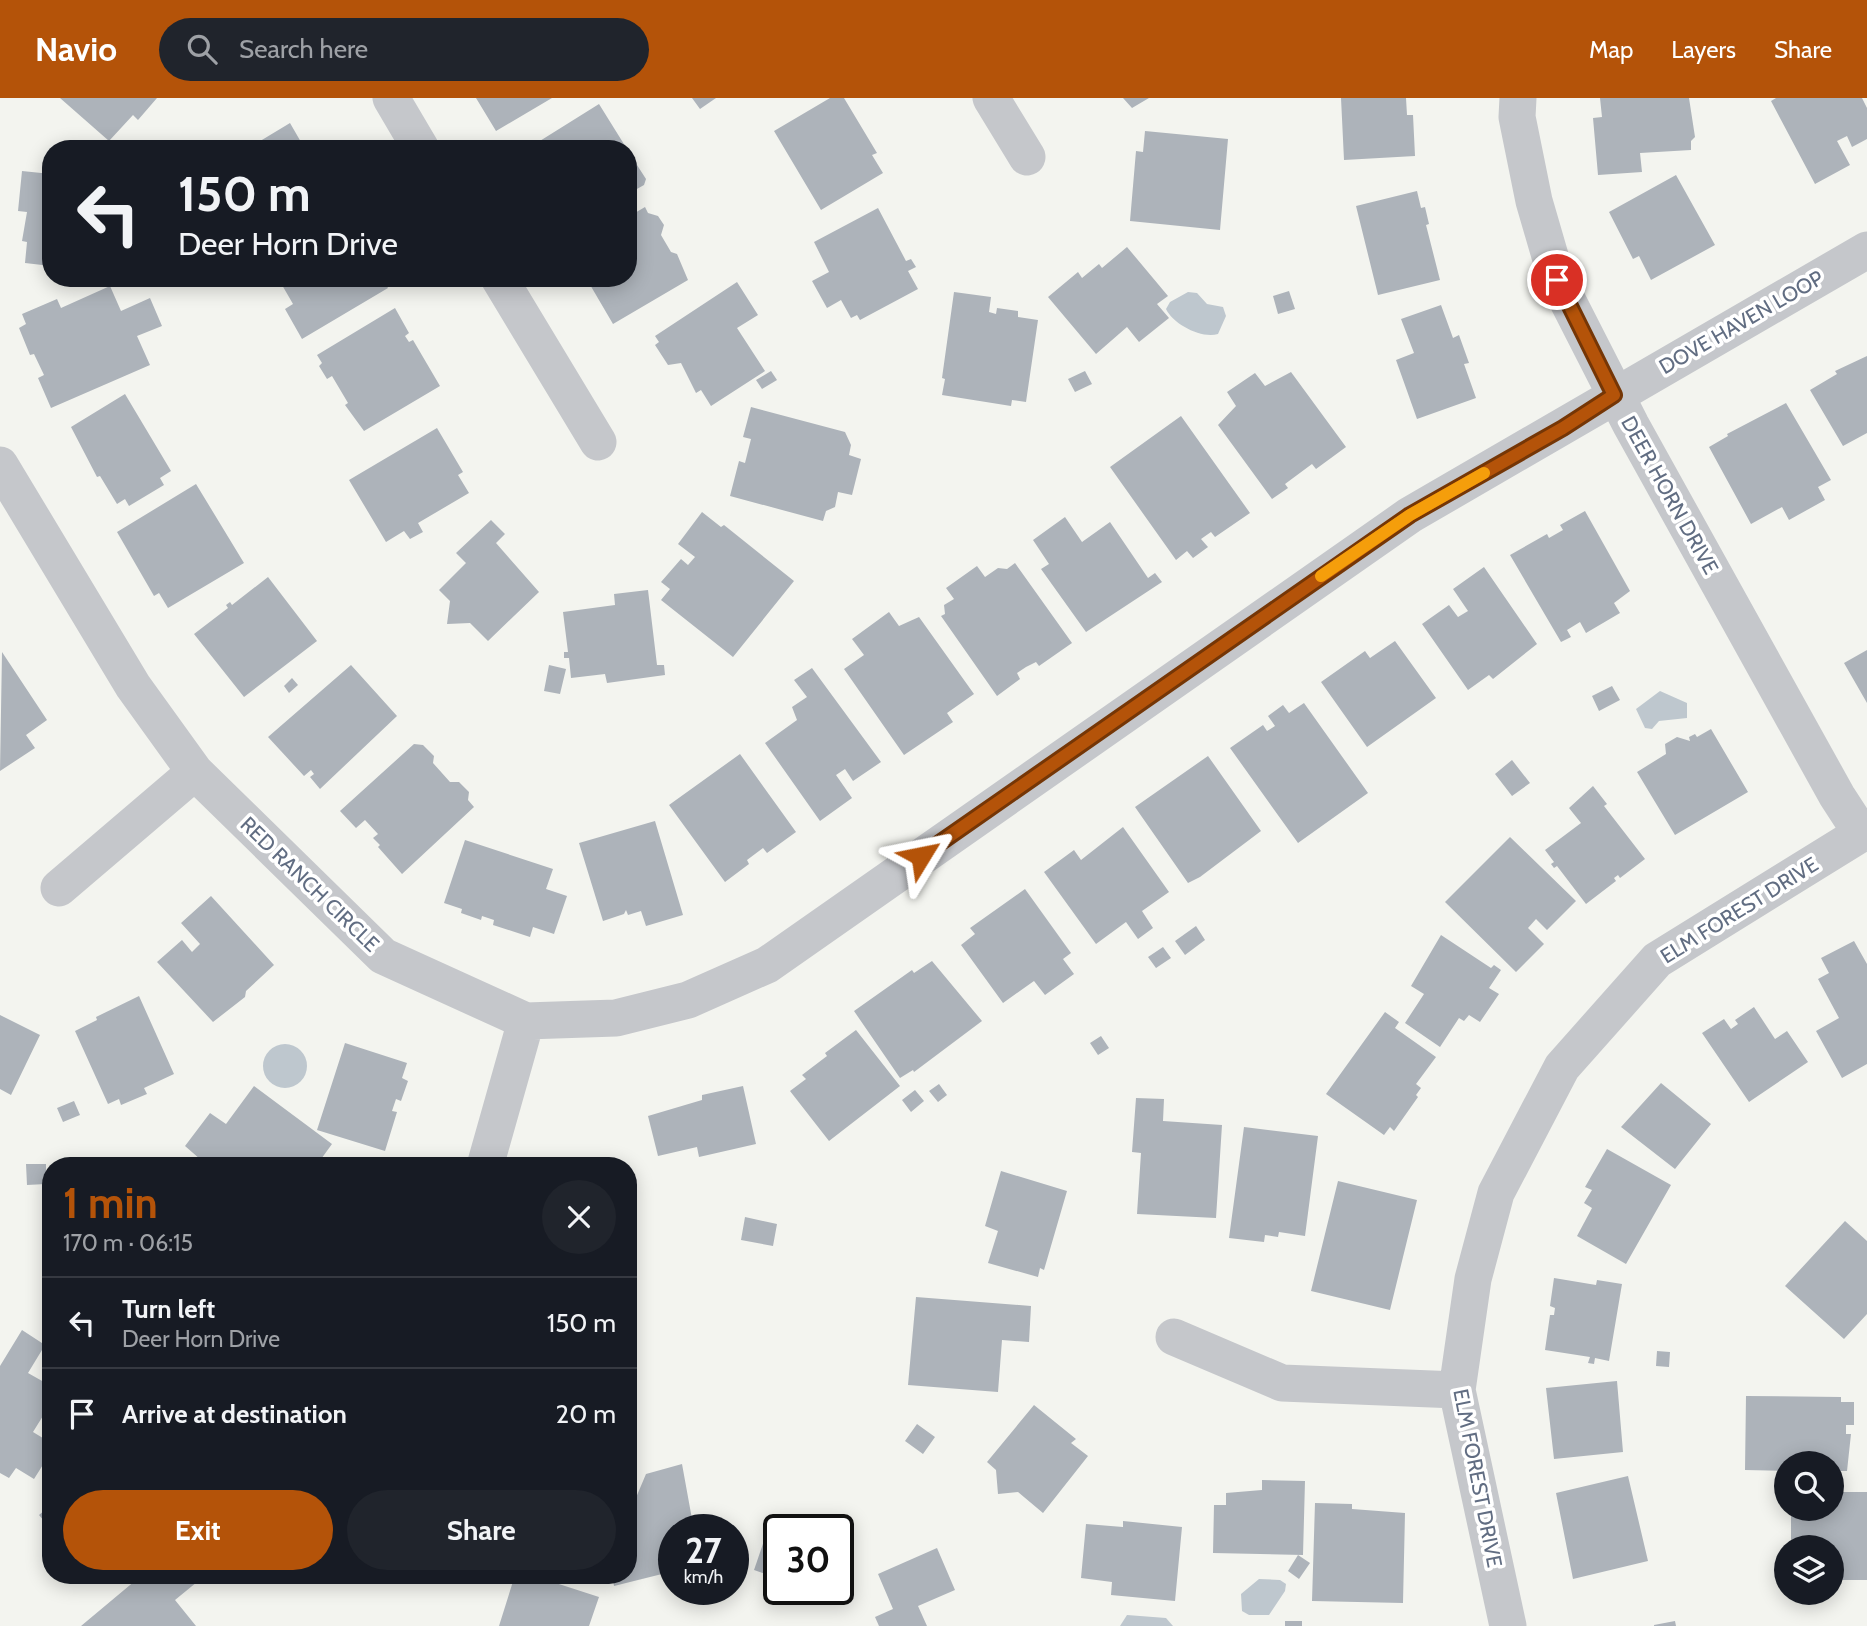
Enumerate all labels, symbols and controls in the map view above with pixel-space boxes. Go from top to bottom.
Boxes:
search box [159,18,649,81]
text: Navio [35,29,117,69]
icon: search [183,30,221,68]
text: Search here [239,33,368,65]
text: Map [1589,35,1633,64]
text: Layers [1671,35,1736,64]
text: Share [1774,35,1832,64]
text: 150 m [178,164,311,223]
icon: left [63,168,154,259]
text: Deer Horn Drive [178,224,398,263]
pin [1527,250,1587,310]
icon: arrive [1538,261,1576,299]
street label: DOVE HAVEN LOOP [1654,265,1828,379]
street label: DEER HORN DRIVE [1616,412,1724,578]
street label: RED RANCH CIRCLE [235,811,385,957]
position arrow [884,819,958,893]
street label: ELM FOREST DRIVE [1656,851,1822,969]
text: 1 min [63,1177,158,1229]
button: close [542,1180,616,1254]
text: 170 m · 06:15 [63,1229,193,1257]
text: Turn left [122,1293,215,1325]
icon: left [63,1304,101,1342]
text: 150 m [547,1307,616,1339]
text: Deer Horn Drive [122,1325,280,1353]
street label: ELM FOREST DRIVE [1448,1387,1508,1569]
icon: arrive [63,1395,101,1433]
text: Arrive at destination [122,1398,347,1430]
text: 20 m [556,1398,616,1430]
map controls [1774,1451,1844,1605]
button: search [1774,1451,1844,1521]
button: Exit [63,1490,333,1570]
button: Share [347,1490,616,1570]
speed limit sign: 30 [763,1514,854,1605]
text: 27 [685,1529,722,1572]
button: layers [1774,1535,1844,1605]
text: km/h [684,1566,723,1588]

